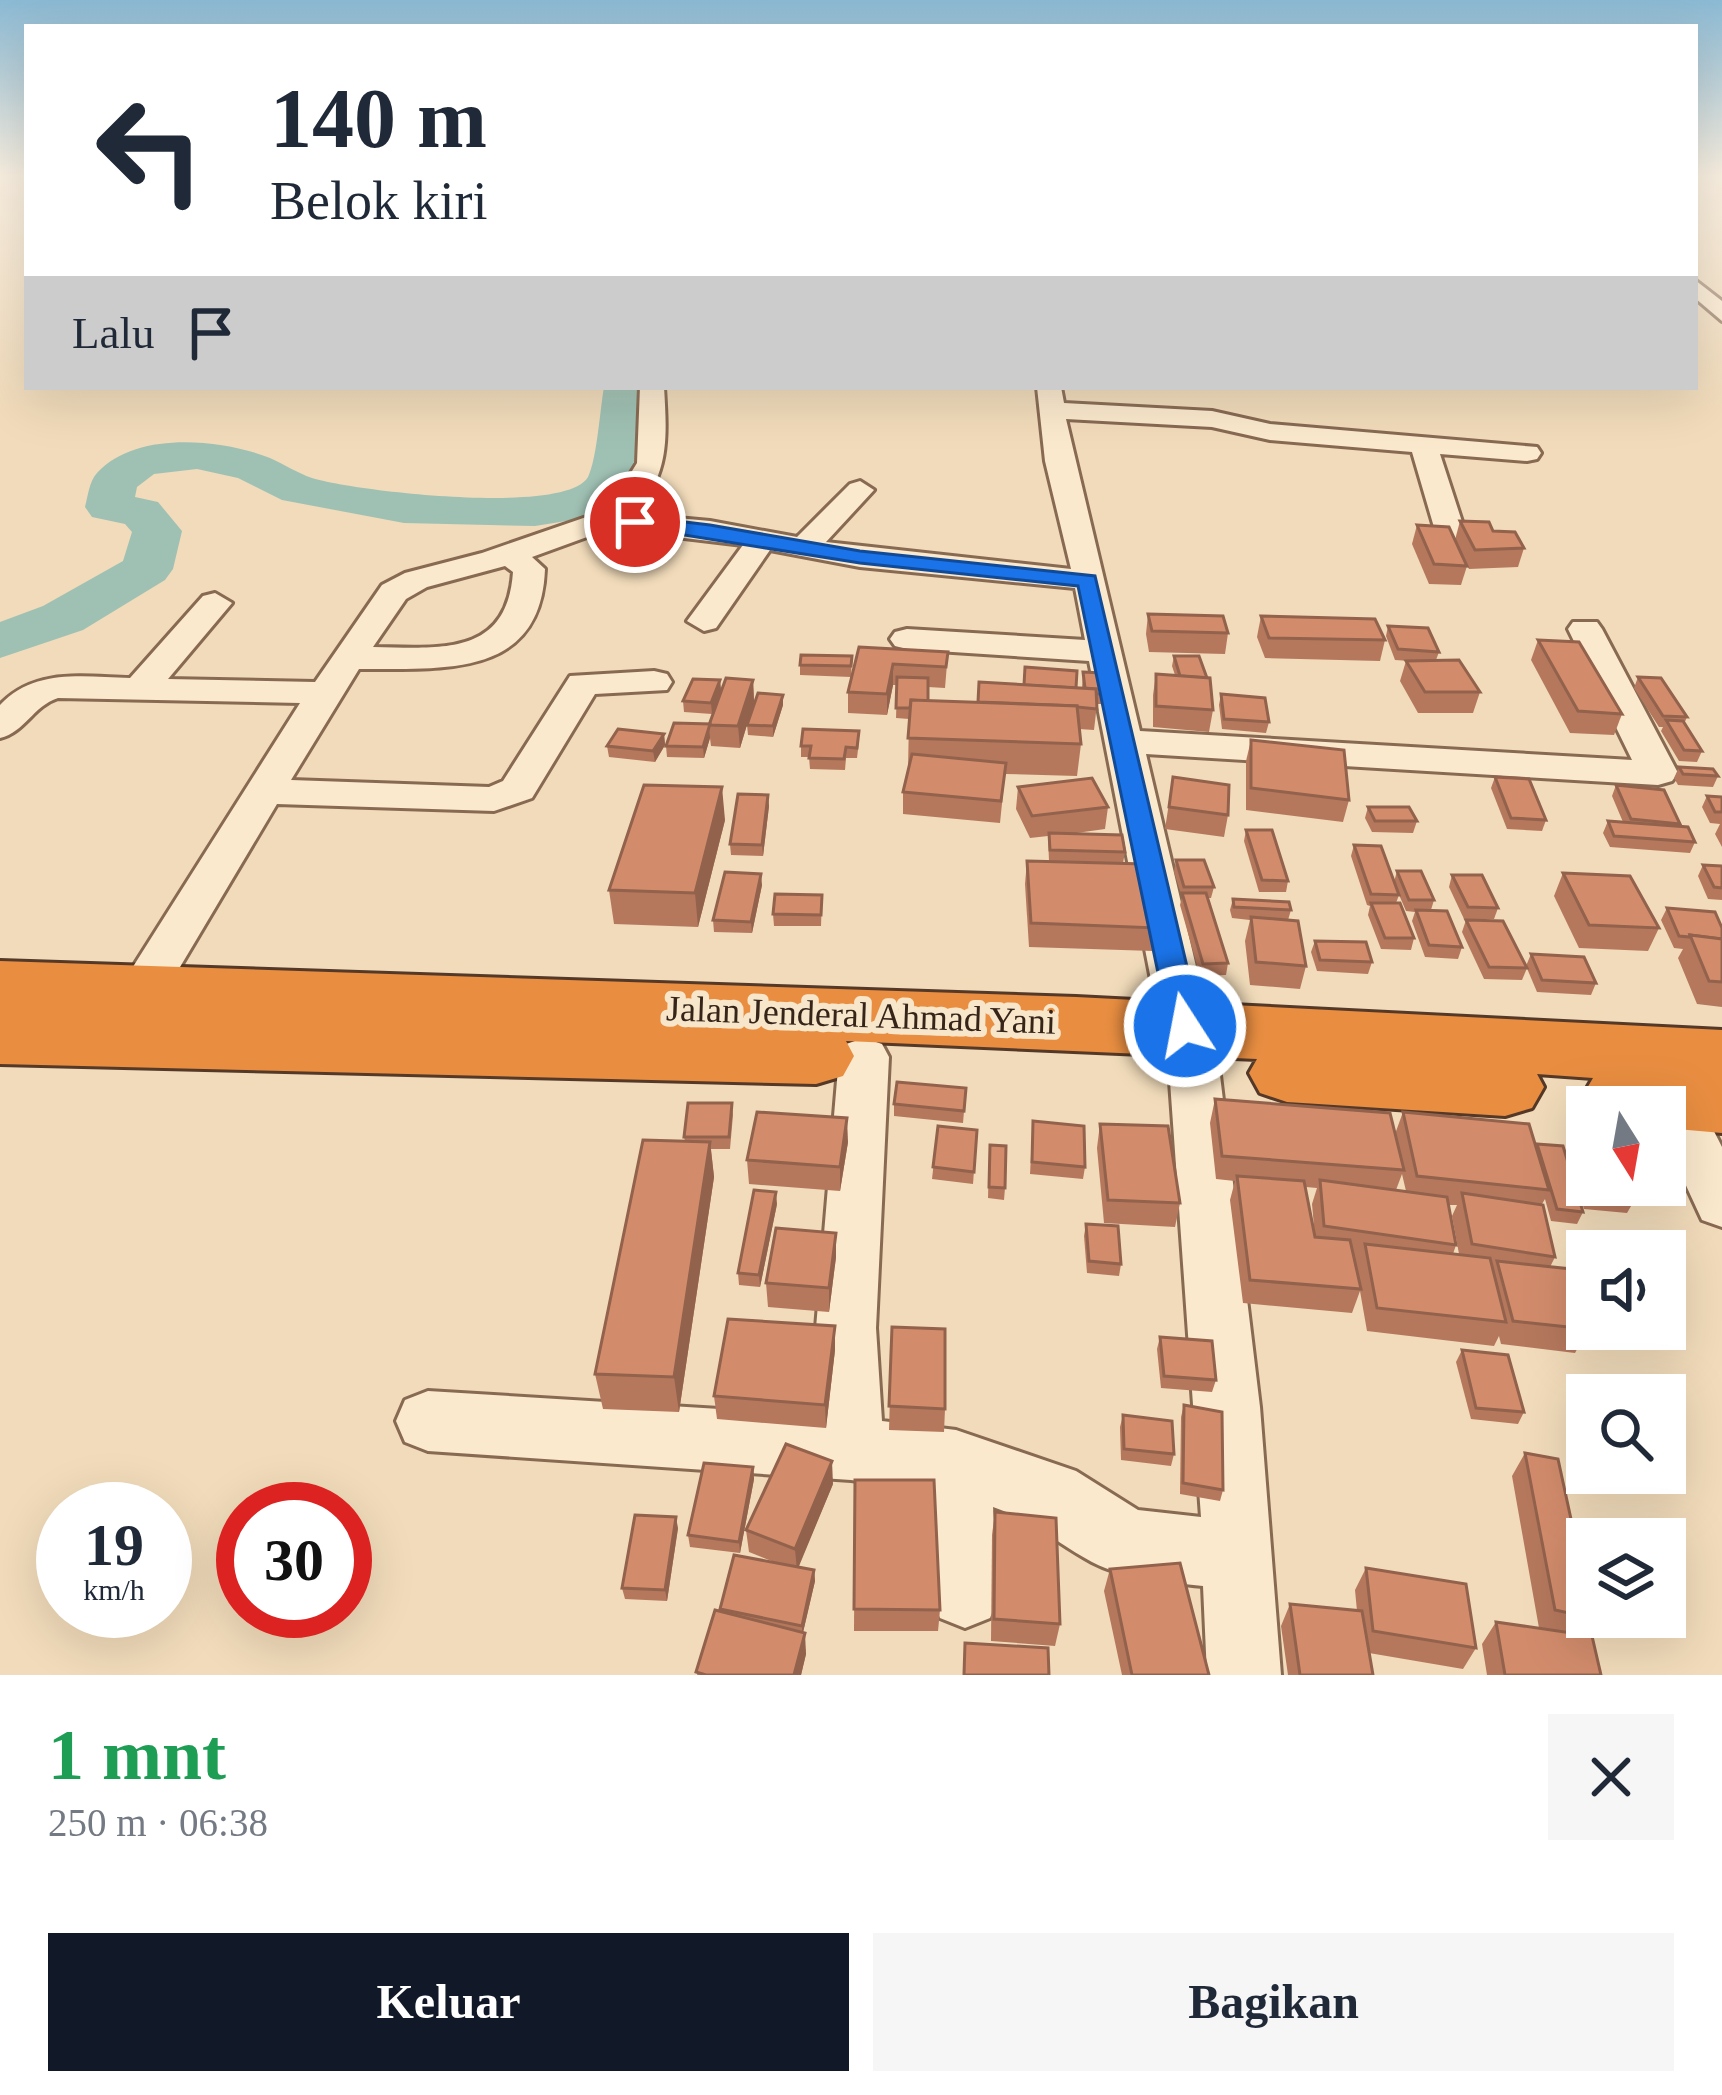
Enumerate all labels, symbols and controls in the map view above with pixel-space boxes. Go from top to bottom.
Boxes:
icon: left [72,72,228,228]
text: 140 m [270,72,487,165]
text: Belok kiri [270,171,487,231]
icon: arrive [178,300,244,366]
text: Lalu [72,308,154,358]
pin [584,471,686,573]
icon: arrive [602,489,668,555]
position arrow [1122,963,1248,1089]
street label: Jalan Jenderal Ahmad Yani [665,988,1057,1042]
north arrow [1566,1086,1686,1206]
map controls [1566,1086,1686,1638]
button: sound [1566,1230,1686,1350]
button: search [1566,1374,1686,1494]
speed limit sign: 30 [216,1482,372,1638]
text: 19 [84,1512,144,1578]
button: layers [1566,1518,1686,1638]
text: km/h [83,1573,145,1606]
button: close [1548,1714,1674,1840]
text: 1 mnt [48,1715,226,1795]
text: 250 m · 06:38 [48,1801,268,1844]
button: Keluar [48,1933,849,2071]
button: Bagikan [873,1933,1674,2071]

